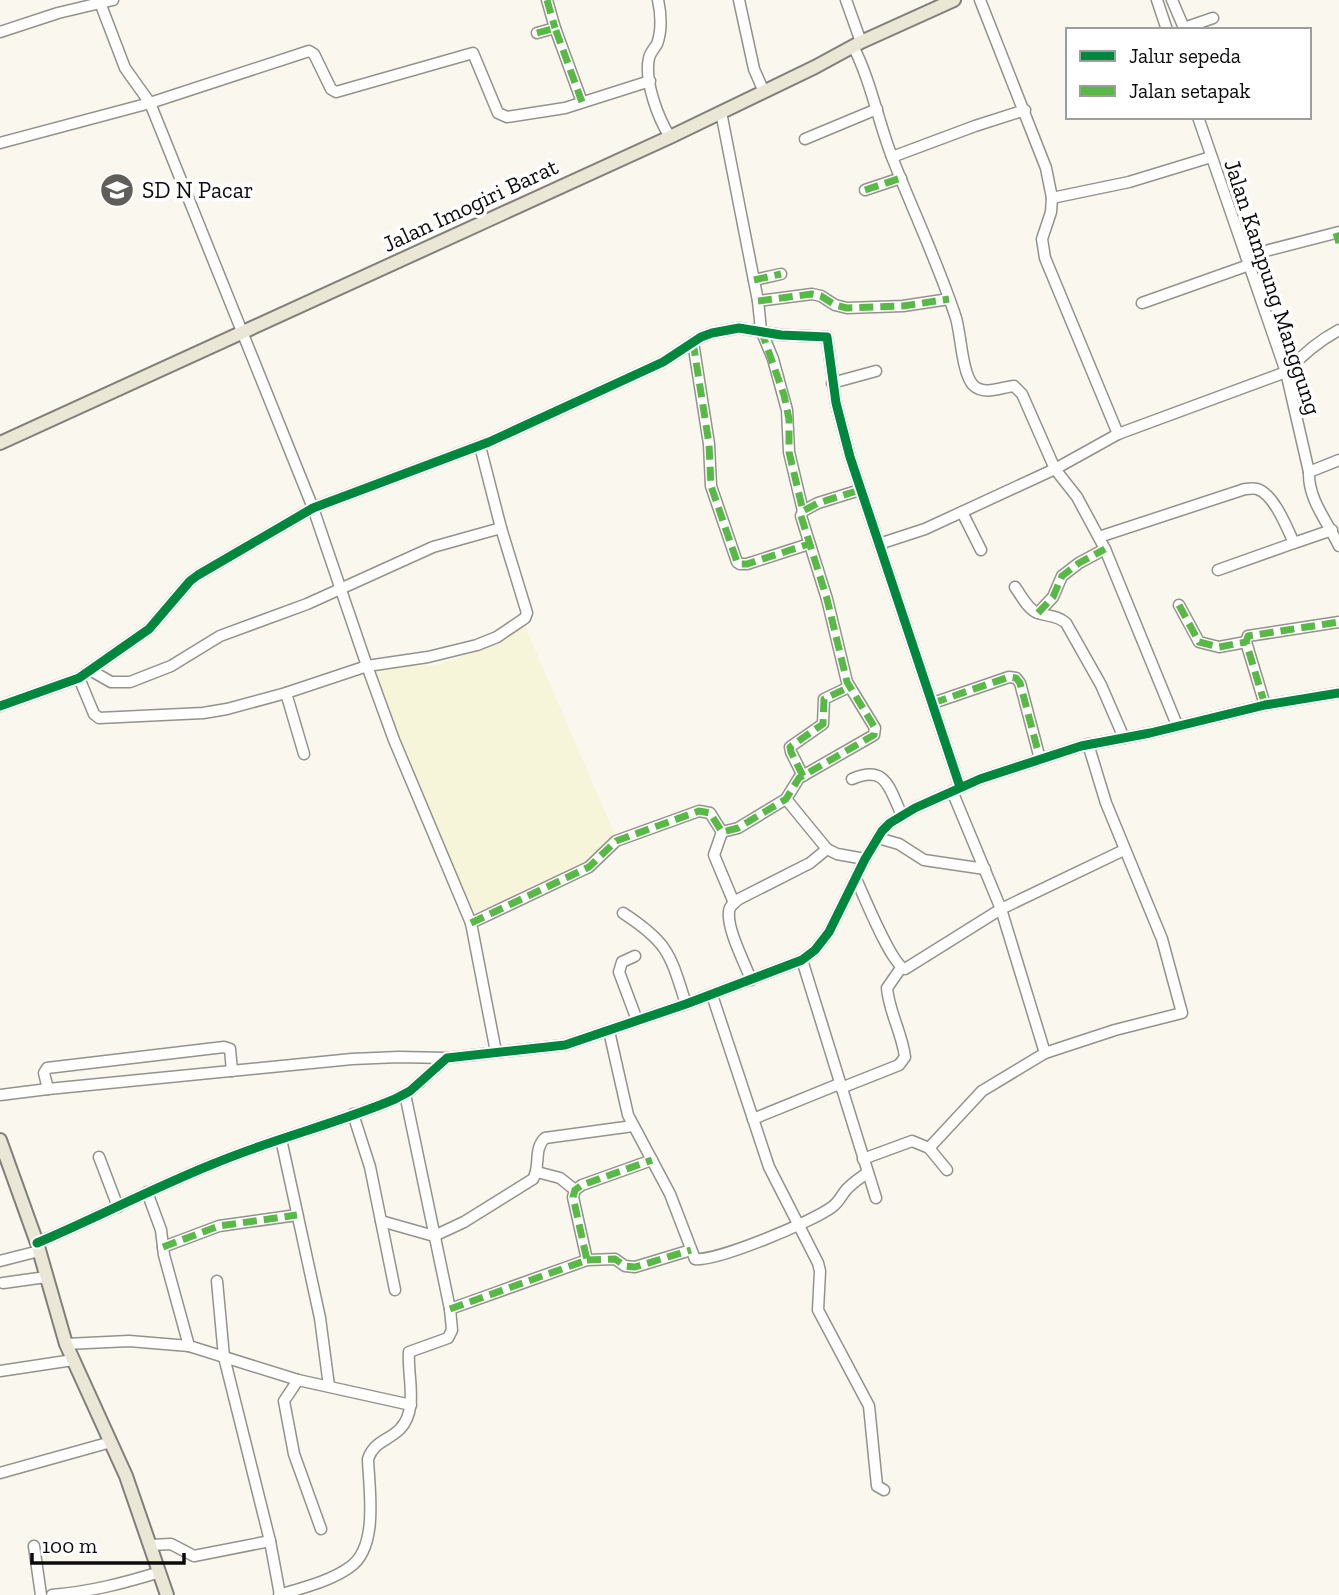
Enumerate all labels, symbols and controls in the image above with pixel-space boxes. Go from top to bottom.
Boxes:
legend [1066,28,1311,119]
text: Jalur sepeda [1129,43,1241,68]
text: Jalan setapak [1129,78,1250,103]
street label: Jalan Imogiri Barat [378,152,563,258]
street label: Jalan Kampung Manggung [1218,156,1328,419]
school or university icon: SD N Pacar [98,171,136,209]
place label: SD N Pacar [142,176,253,204]
scale bar [32,1522,184,1566]
text: 100 m [42,1533,97,1558]

